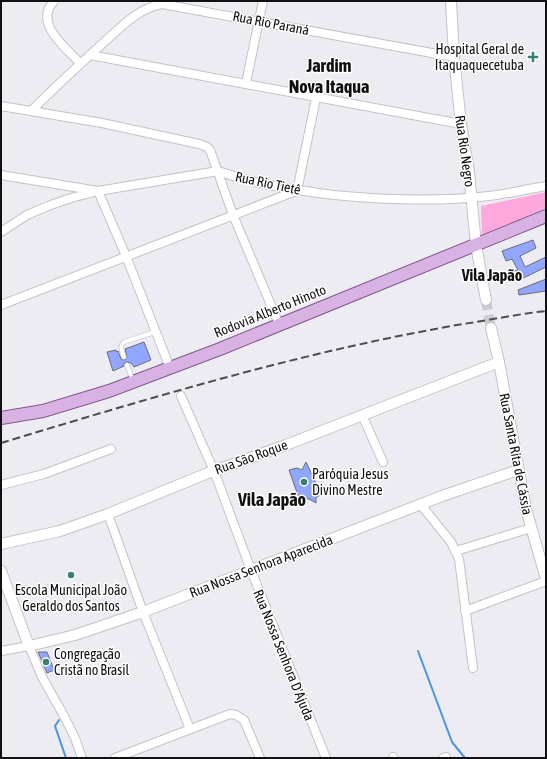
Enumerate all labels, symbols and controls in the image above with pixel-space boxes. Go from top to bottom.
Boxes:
street label: Rua Rio Paraná [231,8,311,38]
place label: Hospital Geral de Itaquaquecetuba [435,41,524,73]
marker: Hospital Geral de Itaquaquecetuba [527,51,539,63]
district label: Jardim Nova Itaqua [289,55,369,97]
street label: Rua Rio Negro [452,114,478,188]
street label: Rua Rio Tietê [234,168,302,198]
district label: Vila Japão [461,266,523,284]
street label: Rodovia Alberto Hinoto [212,281,328,341]
street label: Rua Santa Rita de Cássia [496,392,536,516]
street label: Rua São Roque [212,436,290,478]
place label: Paróquia Jesus Divino Mestre [312,466,388,498]
marker: Paróquia Jesus Divino Mestre [299,477,309,487]
district label: Vila Japão [237,489,306,510]
street label: Rua Nossa Senhora Aparecida [187,531,335,601]
marker: Escola Municipal João Geraldo dos Santos [66,570,76,580]
place label: Escola Municipal João Geraldo dos Santos [15,582,127,614]
street label: Rua Nossa Senhora D'Ajuda [250,587,318,723]
place label: Congregação Cristã no Brasil [54,646,129,678]
marker: Congregação Cristã no Brasil [41,657,51,667]

